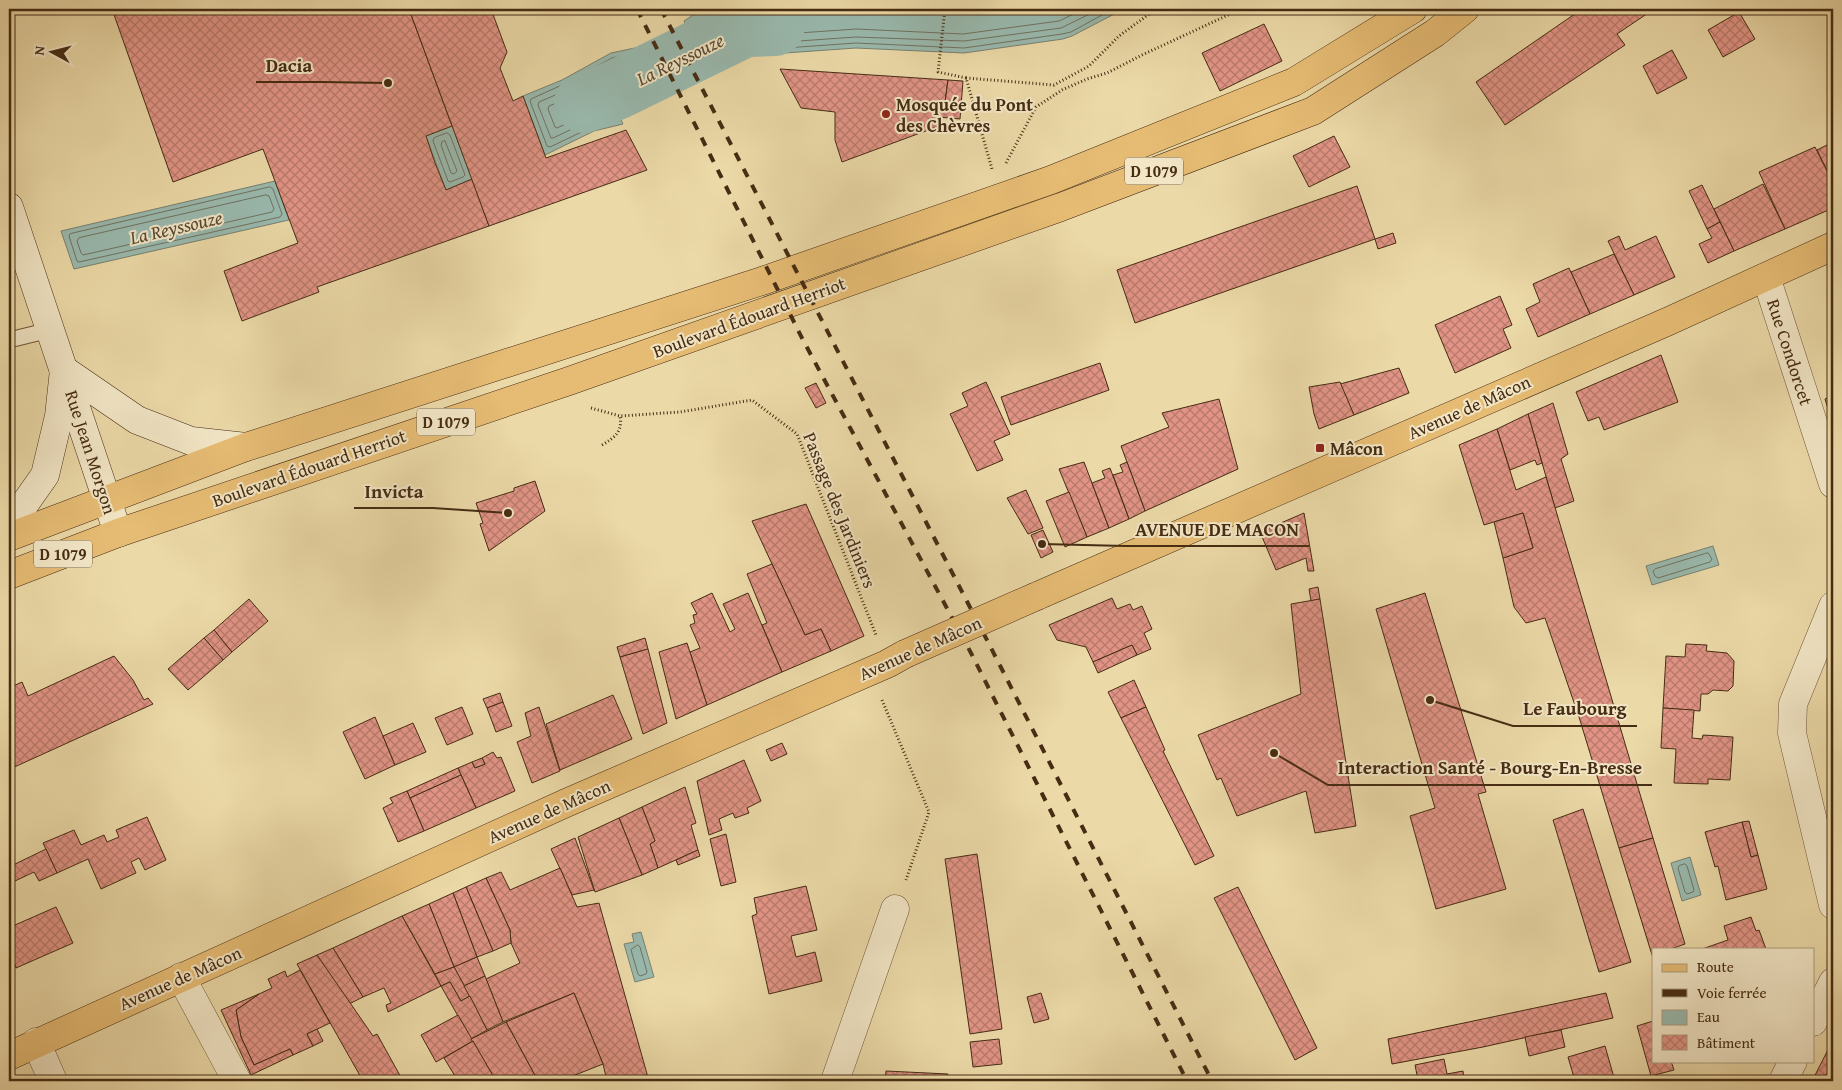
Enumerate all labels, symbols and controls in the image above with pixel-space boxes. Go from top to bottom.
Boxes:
water label: La Reyssouze [631,26,729,93]
north arrow [28,28,78,78]
text: N [29,44,50,56]
callout: Dacia [256,48,323,82]
text: Dacia [266,51,313,79]
place label: Mosquée du Pont des Chèvres [896,91,1033,139]
marker: Mosquée du Pont des Chèvres [880,108,892,120]
road number: D 1079 [1125,158,1183,185]
water label: La Reyssouze [126,203,225,251]
street label: Boulevard Édouard Herriot [649,269,850,364]
street label: Rue Condorcet [1760,295,1820,409]
street label: Avenue de Mâcon [1403,368,1535,446]
street label: Rue Jean Morgon [58,387,124,517]
road number: D 1079 [417,408,475,436]
street label: Boulevard Édouard Herriot [208,422,410,514]
street label: Passage des Jardiniers [796,428,884,592]
place label: Mâcon [1330,435,1384,462]
marker: Mâcon [1314,442,1326,454]
callout: Invicta [354,474,433,508]
text: Invicta [365,477,424,505]
callout: AVENUE DE MACON [1126,512,1309,546]
text: AVENUE DE MACON [1135,515,1299,543]
road number: D 1079 [34,540,92,568]
street label: Avenue de Mâcon [854,609,986,687]
callout: Le Faubourg [1513,692,1637,726]
text: Le Faubourg [1523,694,1628,722]
callout: Interaction Santé - Bourg-En-Bresse [1328,751,1652,785]
text: Interaction Santé - Bourg-En-Bresse [1338,753,1642,781]
street label: Avenue de Mâcon [483,772,615,850]
street label: Avenue de Mâcon [114,939,246,1017]
legend [1652,948,1814,1062]
text: Route [1697,956,1734,977]
text: Voie ferrée [1697,982,1766,1003]
text: Eau [1697,1006,1721,1027]
text: Bâtiment [1697,1032,1756,1053]

